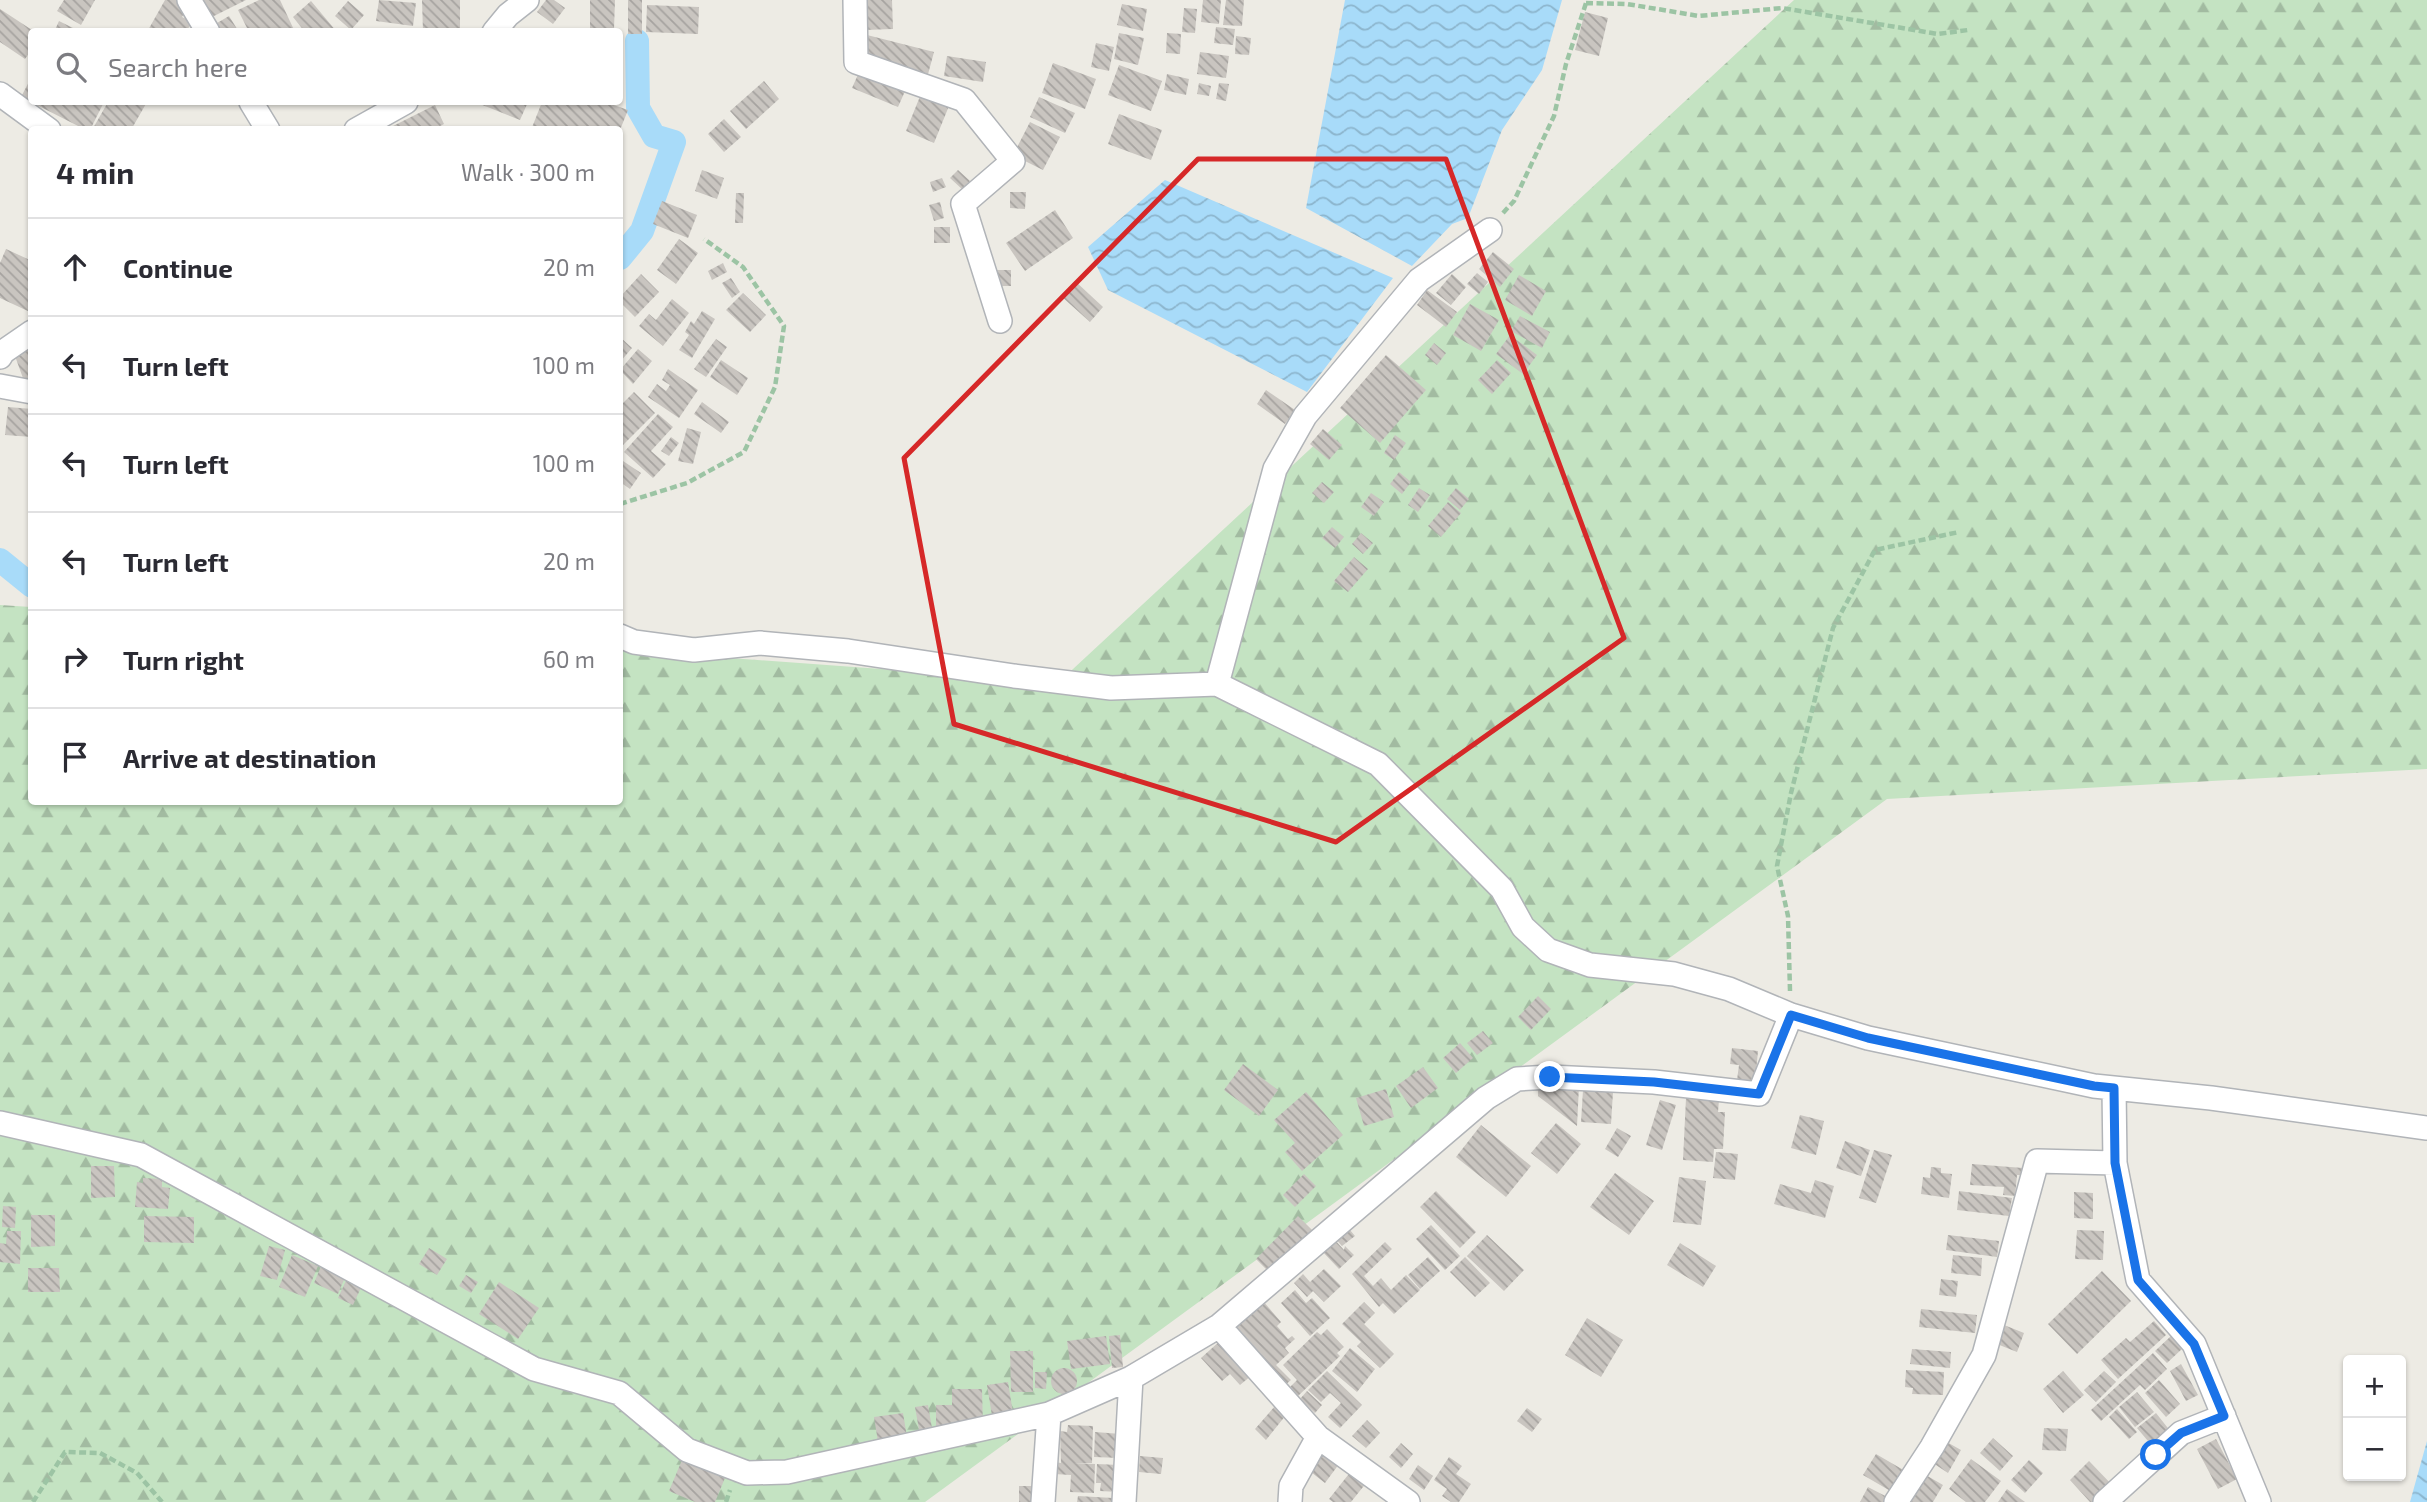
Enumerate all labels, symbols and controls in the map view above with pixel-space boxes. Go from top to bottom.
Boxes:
search box [28,28,623,105]
icon: search [52,48,90,86]
text: Search here [108,51,248,82]
text: 4 min [56,154,134,190]
text: Walk · 300 m [461,158,595,186]
icon: ahead [56,248,94,286]
text: Continue [123,252,233,283]
text: 20 m [543,253,595,281]
icon: left [56,346,94,384]
text: Turn left [123,350,229,381]
text: 100 m [533,351,595,379]
icon: left [56,444,94,482]
text: Turn left [123,448,229,479]
text: 100 m [533,449,595,477]
icon: left [56,542,94,580]
text: Turn left [123,546,229,577]
text: 20 m [543,547,595,575]
icon: right [56,640,94,678]
text: Turn right [123,644,244,675]
text: 60 m [543,645,595,673]
icon: arrive [56,738,94,776]
text: Arrive at destination [123,742,376,773]
route end [1534,1061,1565,1092]
map controls [2343,1355,2406,1481]
button: + [2343,1355,2406,1418]
button: − [2343,1418,2406,1481]
route start [2140,1439,2171,1470]

